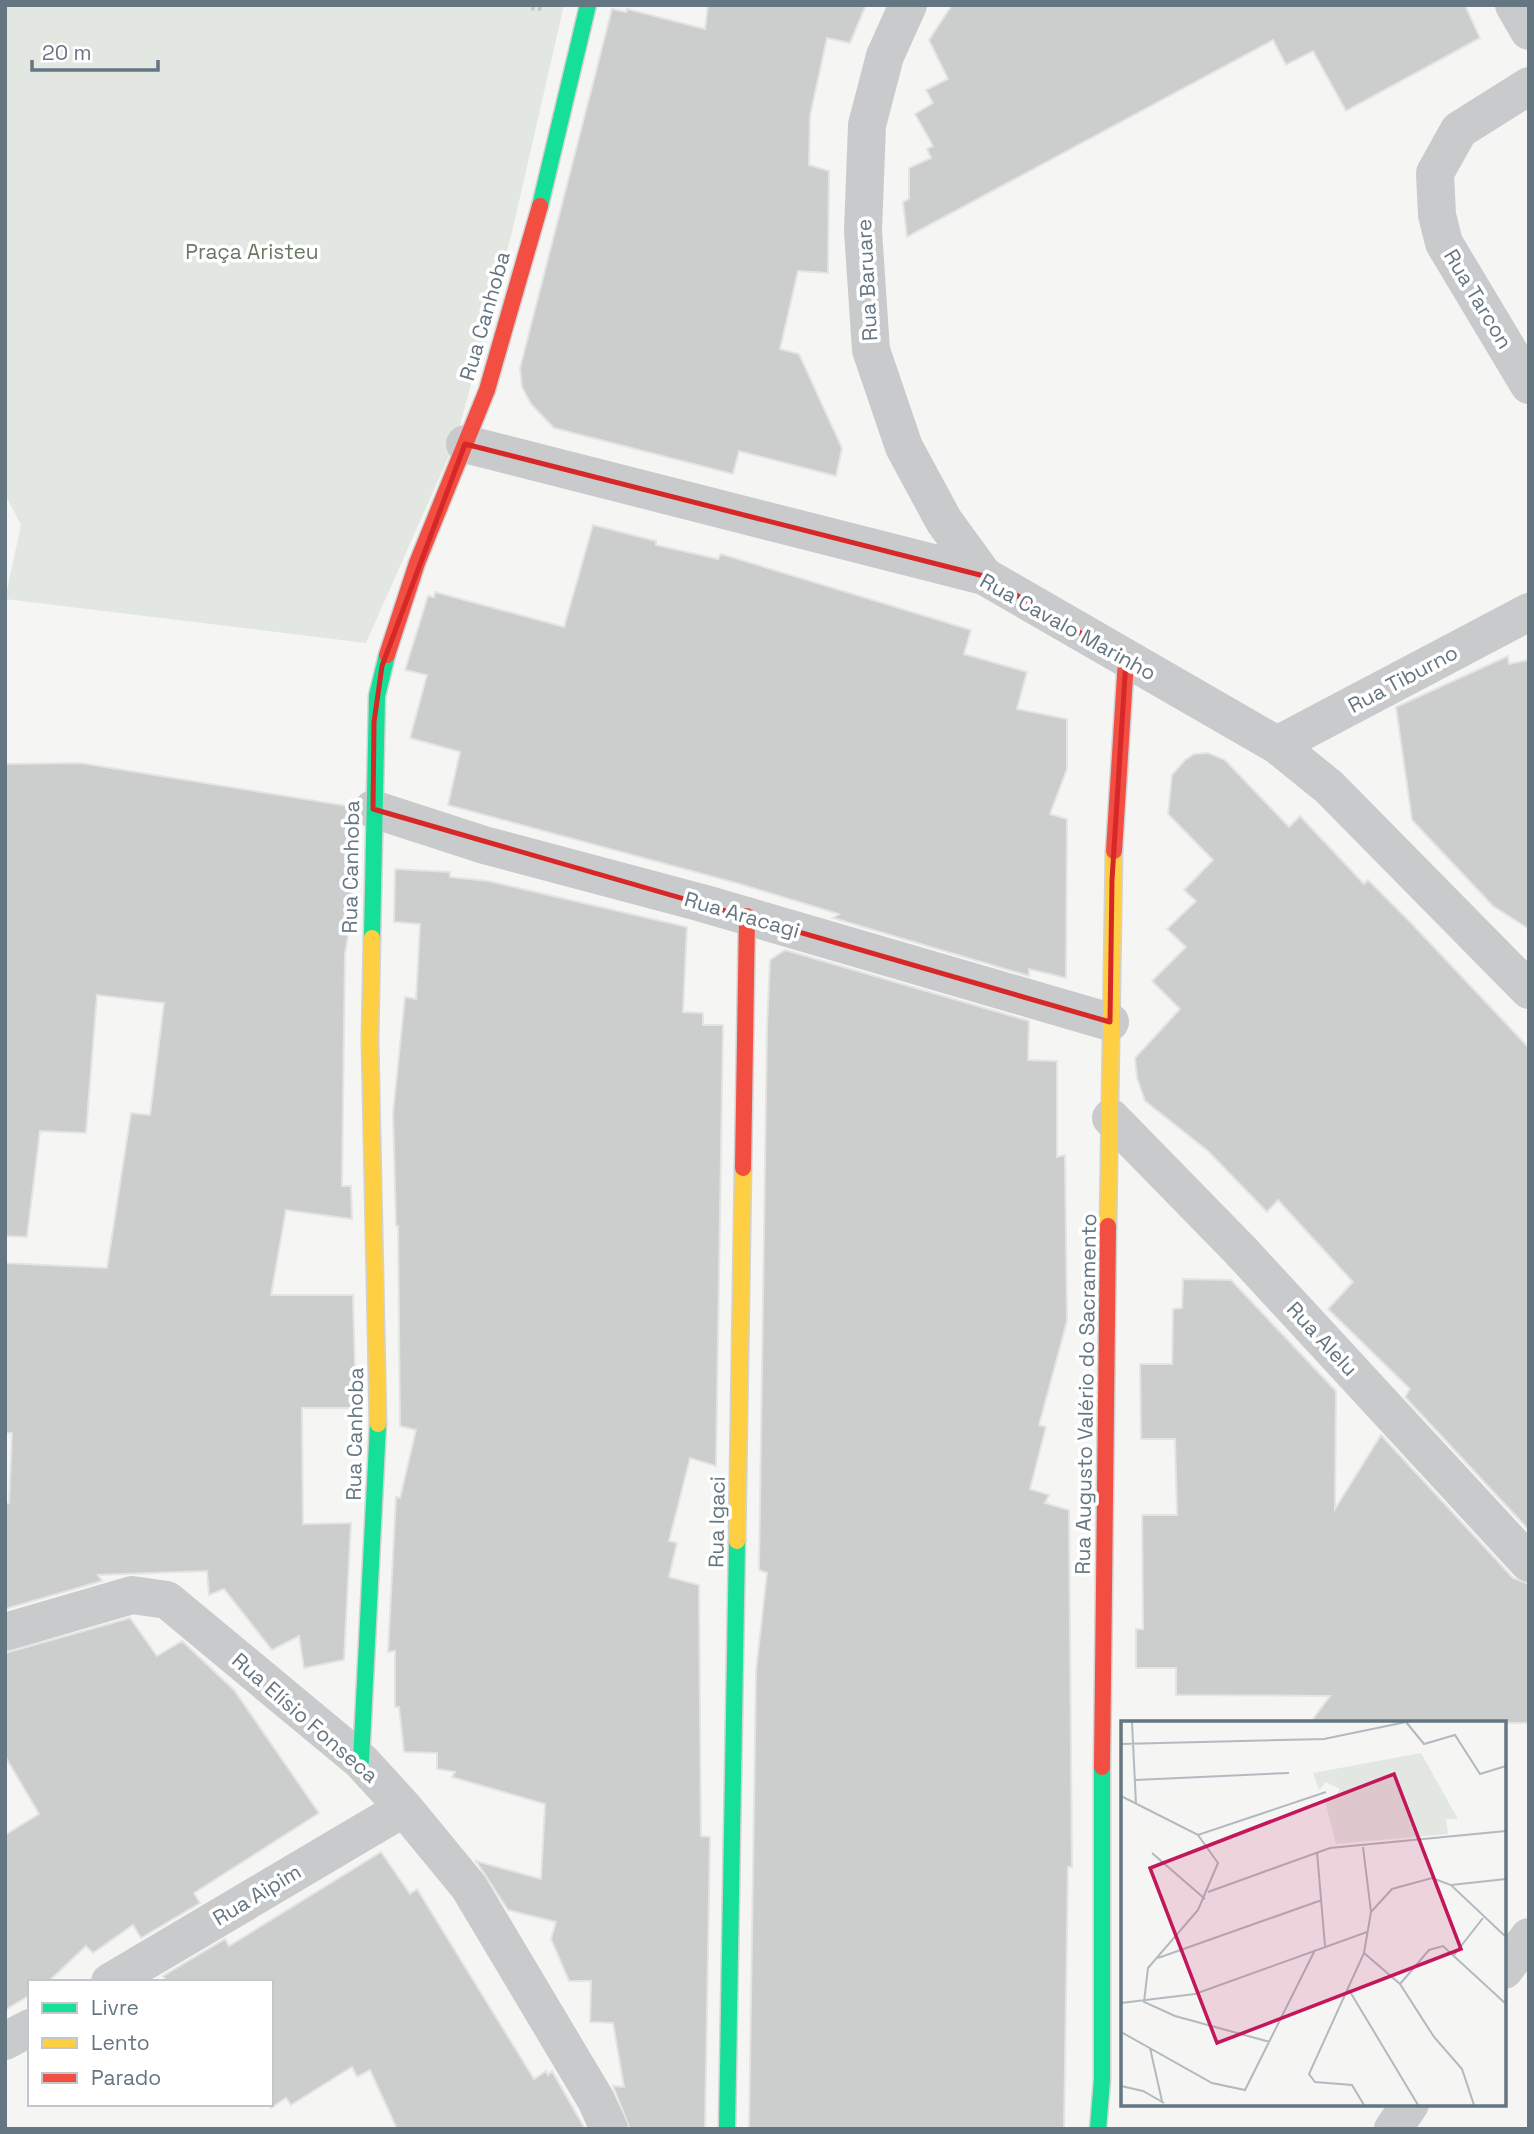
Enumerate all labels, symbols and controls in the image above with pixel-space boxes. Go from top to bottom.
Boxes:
scale bar [32,28,158,72]
text: 20 m [42,39,92,66]
street label: Rua Baruare [850,218,883,342]
park label: Praça Aristeu [185,238,319,265]
street label: Rua Tarcon [1438,244,1519,354]
street label: Rua Canhoba [453,248,516,384]
street label: Rua Cavalo Marinho [975,567,1161,686]
street label: Rua Tiburno [1343,638,1462,719]
street label: Rua Canhoba [336,800,365,934]
street label: Rua Aracagi [681,885,803,944]
street label: Rua Augusto Valério do Sacramento [1069,1213,1102,1575]
street label: Rua Alelu [1281,1296,1364,1382]
street label: Rua Canhoba [340,1367,369,1501]
street label: Rua Igaci [702,1476,731,1568]
street label: Rua Elísio Fonseca [226,1647,384,1789]
inset map [1121,1721,1506,2106]
street label: Rua Aipim [208,1858,306,1931]
legend [28,1980,273,2106]
text: Livre [91,1994,139,2021]
text: Lento [91,2029,150,2056]
text: Parado [91,2064,161,2091]

